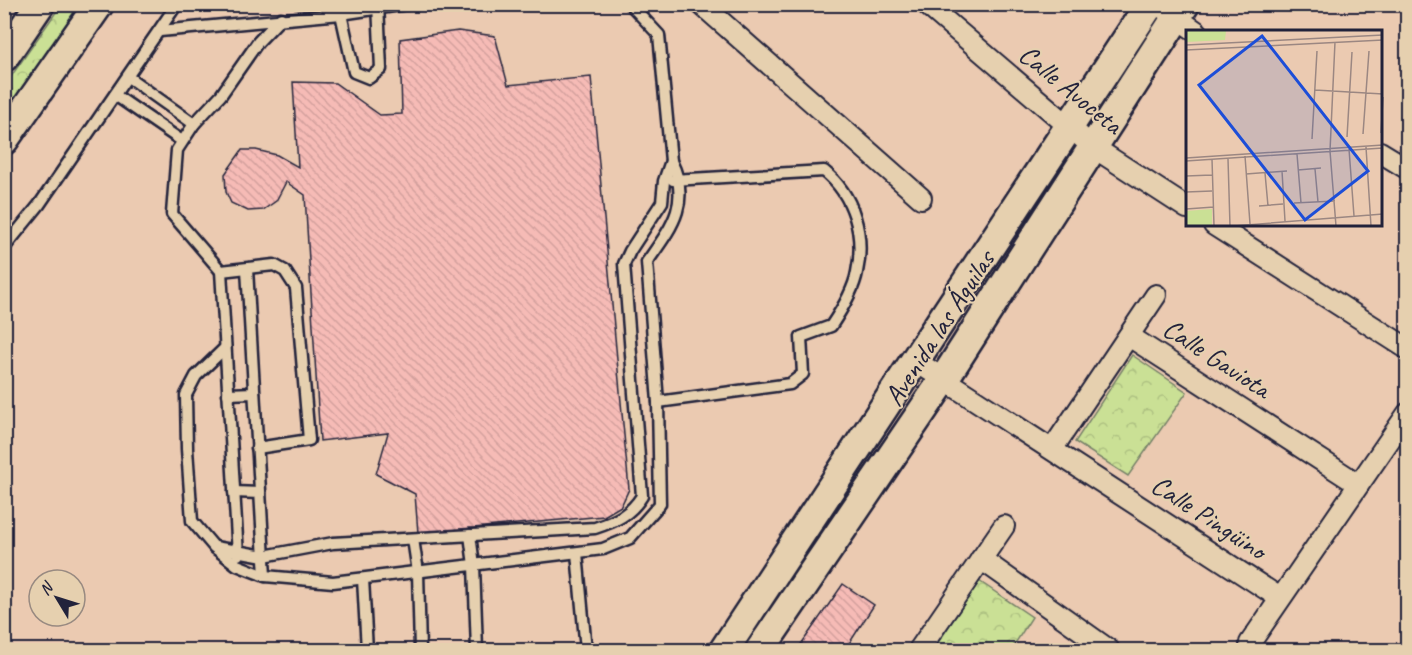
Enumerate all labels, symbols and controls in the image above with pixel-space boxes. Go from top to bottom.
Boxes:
inset map [1186,30,1382,226]
street label: Calle Avoceta [1012,37,1131,143]
street label: Avenida las Águilas [876,242,1003,412]
street label: Calle Gaviota [1157,310,1280,407]
street label: Calle Pingüino [1145,467,1276,569]
north arrow [27,568,87,628]
text: N [35,577,59,599]

